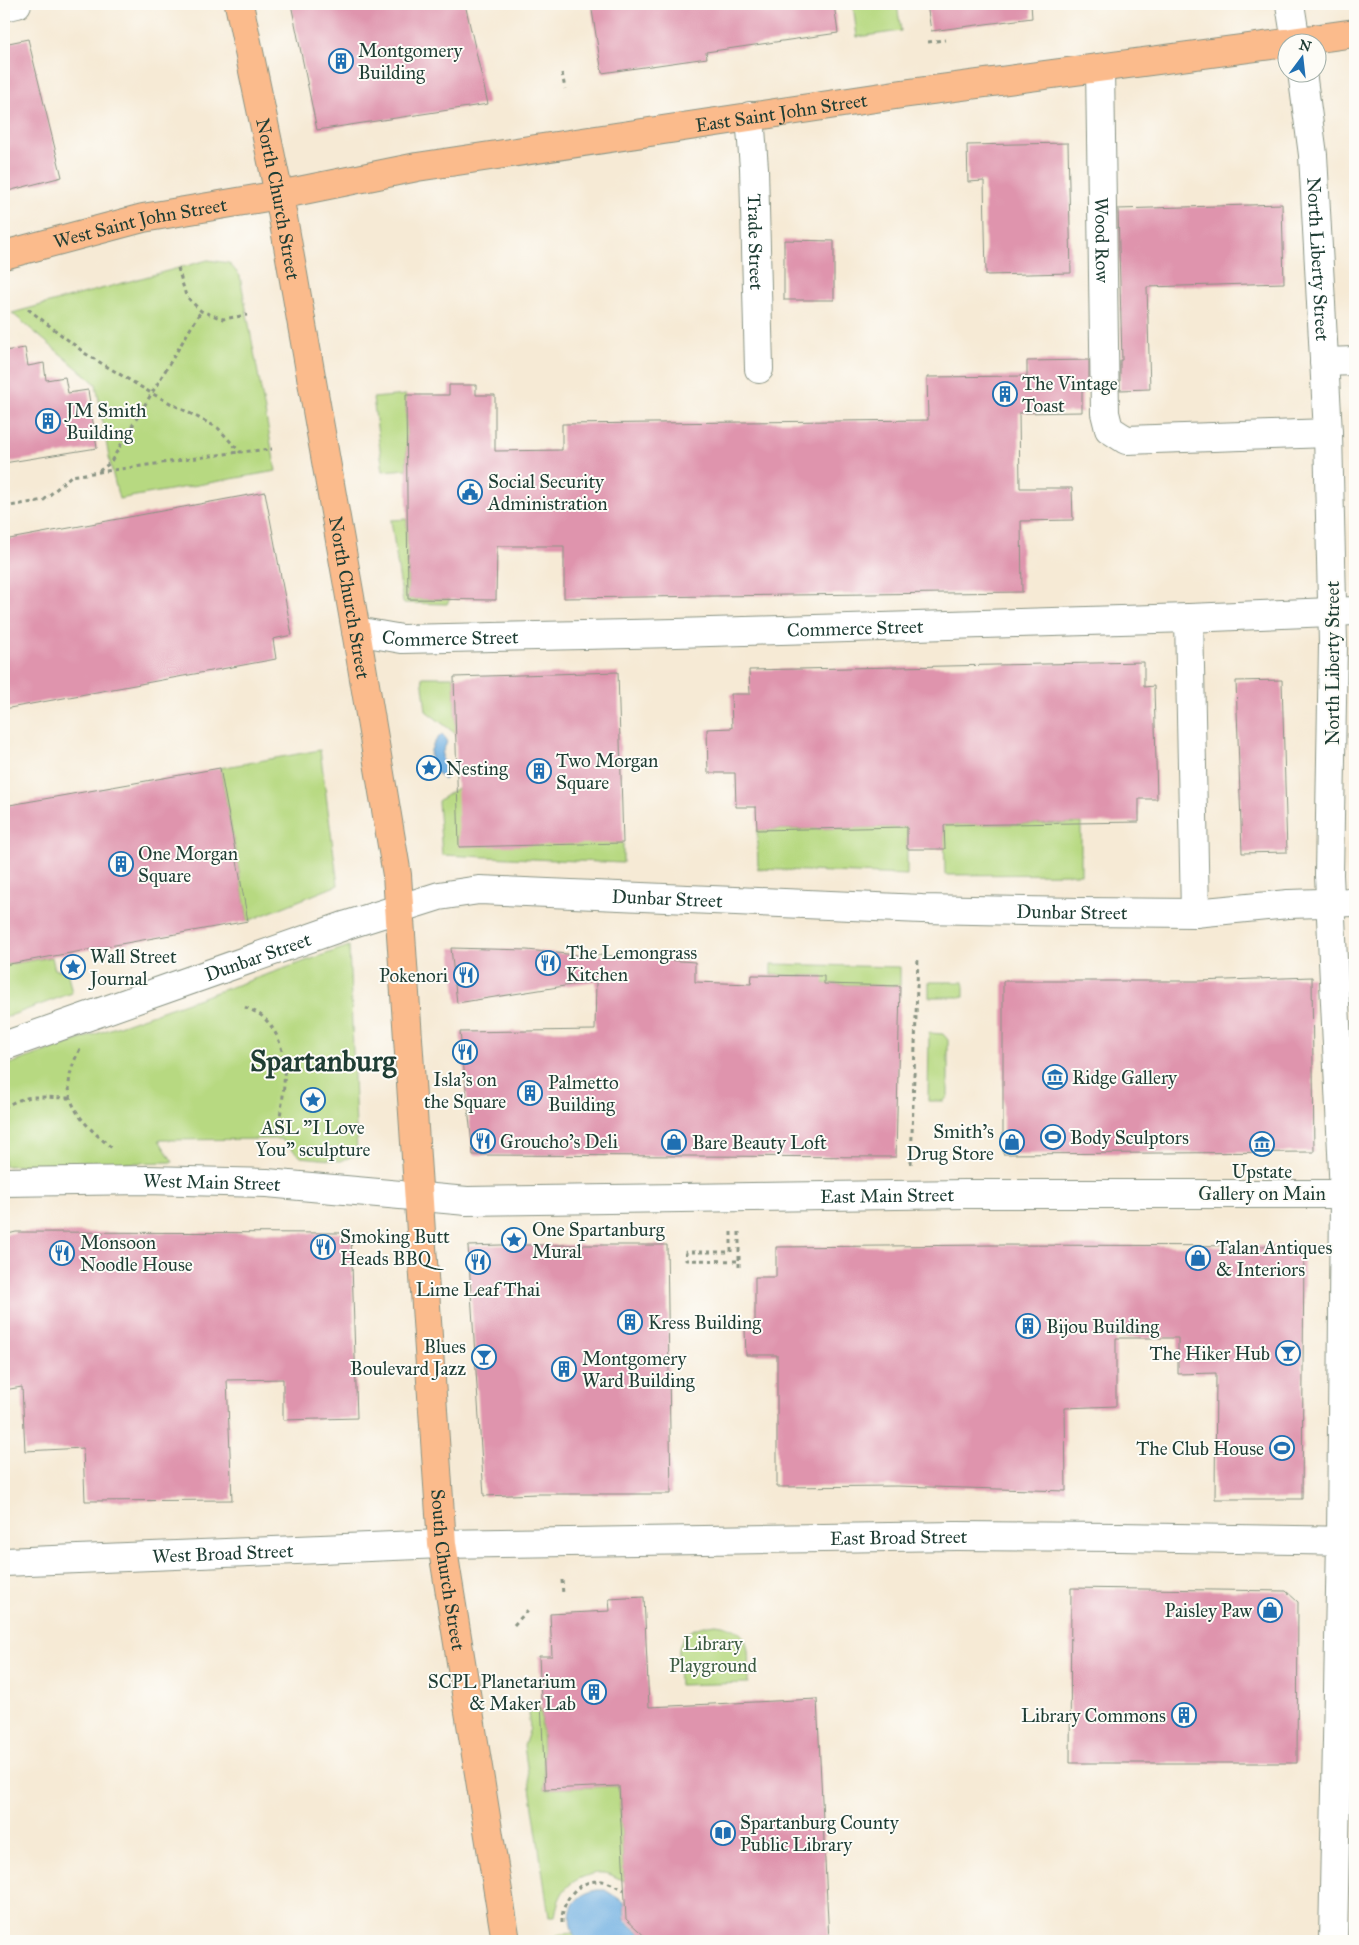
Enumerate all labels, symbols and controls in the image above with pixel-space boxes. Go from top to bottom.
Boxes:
north arrow [1276,32,1326,82]
text: N [1297,36,1313,56]
place label: Montgomery Building [358,39,463,85]
building icon: Montgomery Building [328,48,354,74]
street label: East Saint John Street [694,88,869,137]
street label: North Church Street [251,116,305,282]
street label: North Liberty Street [1302,176,1334,342]
street label: West Saint John Street [51,193,229,253]
street label: Trade Street [743,193,768,291]
street label: Wood Row [1090,197,1114,284]
place label: The Vintage Toast [1022,372,1118,417]
building icon: The Vintage Toast [992,381,1018,407]
place label: JM Smith Building [64,399,147,445]
building icon: JM Smith Building [35,408,61,434]
place label: Social Security Administration [487,470,608,515]
public building icon: Social Security Administration [457,479,483,505]
street label: North Church Street [324,515,375,681]
street label: North Liberty Street [1321,581,1344,745]
street label: Commerce Street [786,615,924,642]
street label: Commerce Street [380,625,519,651]
place label: Two Morgan Square [556,749,658,795]
place icon: Nesting [416,755,442,781]
place label: Nesting [446,757,508,781]
building icon: Two Morgan Square [526,758,552,784]
place label: One Morgan Square [138,842,238,888]
building icon: One Morgan Square [108,851,134,877]
street label: Dunbar Street [611,885,723,912]
street label: Dunbar Street [1016,900,1128,924]
street label: Dunbar Street [202,928,314,986]
place label: The Lemongrass Kitchen [566,941,697,986]
place label: Wall Street Journal [88,945,177,991]
restaurant icon: The Lemongrass Kitchen [535,950,561,976]
place icon: Wall Street Journal [60,954,86,980]
restaurant icon: Pokenori [453,962,479,988]
place label: Pokenori [379,964,448,987]
restaurant icon: Isla's on the Square [452,1039,478,1065]
district label: Spartanburg [250,1044,398,1079]
museum icon: Ridge Gallery [1042,1064,1068,1090]
place label: Ridge Gallery [1072,1066,1178,1090]
place label: Isla's on the Square [424,1068,506,1114]
place label: Palmetto Building [548,1071,619,1117]
building icon: Palmetto Building [517,1080,543,1106]
place icon: ASL "I Love You" sculpture [300,1087,326,1113]
place label: ASL "I Love You" sculpture [255,1116,371,1161]
place label: Smith's Drug Store [906,1120,994,1166]
sports icon: Body Sculptors [1040,1124,1066,1150]
place label: Body Sculptors [1070,1126,1189,1149]
restaurant icon: Groucho's Deli [470,1128,496,1154]
shop icon: Bare Beauty Loft [661,1129,687,1155]
shop icon: Smith's Drug Store [999,1129,1025,1155]
place label: Groucho's Deli [500,1130,618,1153]
place label: Bare Beauty Loft [692,1131,827,1154]
museum icon: Upstate Gallery on Main [1249,1131,1275,1157]
place label: Upstate Gallery on Main [1198,1160,1326,1205]
street label: West Main Street [143,1169,282,1196]
street label: East Main Street [820,1183,954,1208]
place label: One Spartanburg Mural [532,1218,665,1263]
place label: Smoking Butt Heads BBQ [340,1225,450,1270]
place icon: One Spartanburg Mural [501,1227,527,1253]
place label: Monsoon Noodle House [80,1231,193,1276]
restaurant icon: Smoking Butt Heads BBQ [310,1234,336,1260]
place label: Talan Antiques & Interiors [1216,1236,1332,1281]
restaurant icon: Monsoon Noodle House [49,1240,75,1266]
shop icon: Talan Antiques & Interiors [1185,1245,1211,1271]
restaurant icon: Lime Leaf Thai [465,1249,491,1275]
place label: Lime Leaf Thai [416,1278,540,1301]
building icon: Kress Building [617,1309,643,1335]
place label: Kress Building [648,1311,761,1335]
building icon: Bijou Building [1015,1313,1041,1339]
place label: Bijou Building [1046,1315,1159,1339]
place label: Blues Boulevard Jazz [350,1335,466,1381]
bar icon: The Hiker Hub [1275,1340,1301,1366]
place label: The Hiker Hub [1149,1342,1270,1365]
bar icon: Blues Boulevard Jazz [471,1344,497,1370]
place label: Montgomery Ward Building [582,1347,695,1393]
building icon: Montgomery Ward Building [551,1356,577,1382]
sports icon: The Club House [1269,1435,1295,1461]
place label: The Club House [1136,1437,1264,1460]
street label: South Church Street [426,1488,470,1652]
street label: East Broad Street [830,1525,968,1550]
street label: West Broad Street [152,1539,294,1568]
shop icon: Paisley Paw [1257,1597,1283,1623]
place label: Paisley Paw [1165,1599,1253,1622]
park label: Library Playground [669,1632,758,1678]
place label: SCPL Planetarium & Maker Lab [428,1670,576,1715]
building icon: SCPL Planetarium & Maker Lab [581,1679,607,1705]
building icon: Library Commons [1171,1702,1197,1728]
place label: Library Commons [1021,1704,1166,1727]
place label: Spartanburg County Public Library [740,1811,900,1856]
library icon: Spartanburg County Public Library [710,1820,736,1846]

